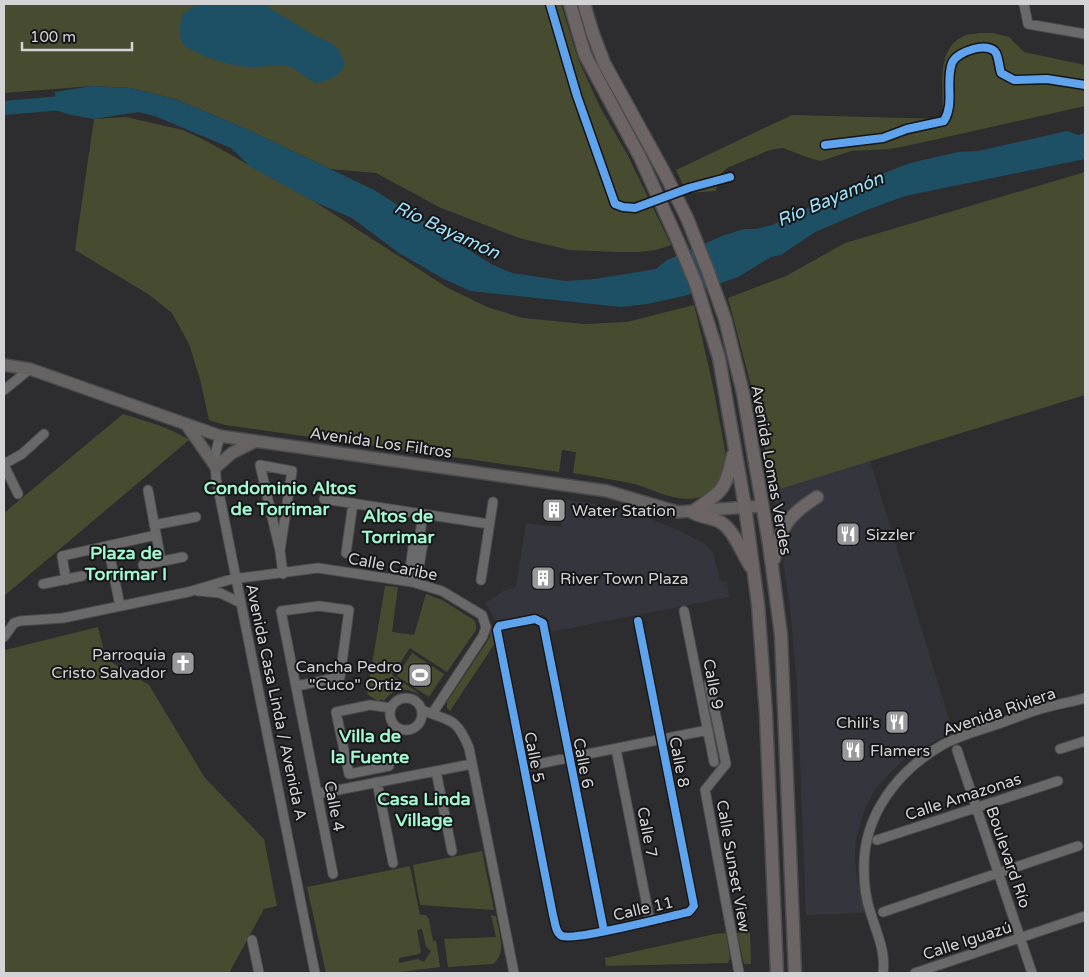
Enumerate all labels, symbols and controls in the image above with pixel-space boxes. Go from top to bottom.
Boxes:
scale bar [22,20,132,52]
text: 100 m [30,28,76,46]
water label: Río Bayamón [773,166,887,231]
water label: Río Bayamón [391,196,504,264]
street label: Avenida Lomas Verdes [746,384,796,557]
street label: Avenida Los Filtros [308,423,453,463]
district label: Condominio Altos de Torrimar [204,477,357,520]
building icon: Water Station [541,497,567,523]
place label: Water Station [572,501,676,521]
district label: Altos de Torrimar [361,505,435,548]
restaurant icon: Sizzler [835,521,861,547]
place label: Sizzler [866,525,916,545]
district label: Plaza de Torrimar I [84,542,167,585]
street label: Calle Caribe [346,549,439,585]
building icon: River Town Plaza [530,565,556,591]
place label: River Town Plaza [560,569,689,589]
street label: Avenida Casa Linda / Avenida A [241,582,311,823]
place label: Parroquia Cristo Salvador [51,645,167,683]
church icon: Parroquia Cristo Salvador [170,650,196,676]
place label: Cancha Pedro "Cuco" Ortiz [295,657,402,695]
street label: Calle 9 [698,657,728,711]
sports icon: Cancha Pedro "Cuco" Ortiz [407,662,433,688]
street label: Avenida Riviera [940,683,1058,741]
restaurant icon: Chili's [884,709,910,735]
place label: Chili's [836,713,880,733]
district label: Villa de la Fuente [331,725,409,768]
street label: Calle 5 [519,730,549,784]
street label: Calle 8 [664,735,694,789]
street label: Calle 6 [568,736,598,790]
restaurant icon: Flamers [840,737,866,763]
place label: Flamers [870,741,930,761]
street label: Calle Amazonas [903,769,1024,825]
street label: Calle 4 [319,779,349,833]
district label: Casa Linda Village [377,788,471,831]
street label: Calle Sunset View [712,798,755,934]
street label: Boulevard Río [981,804,1035,911]
street label: Calle 7 [632,805,662,859]
street label: Calle 11 [611,892,675,926]
street label: Calle Iguazú [920,917,1014,965]

